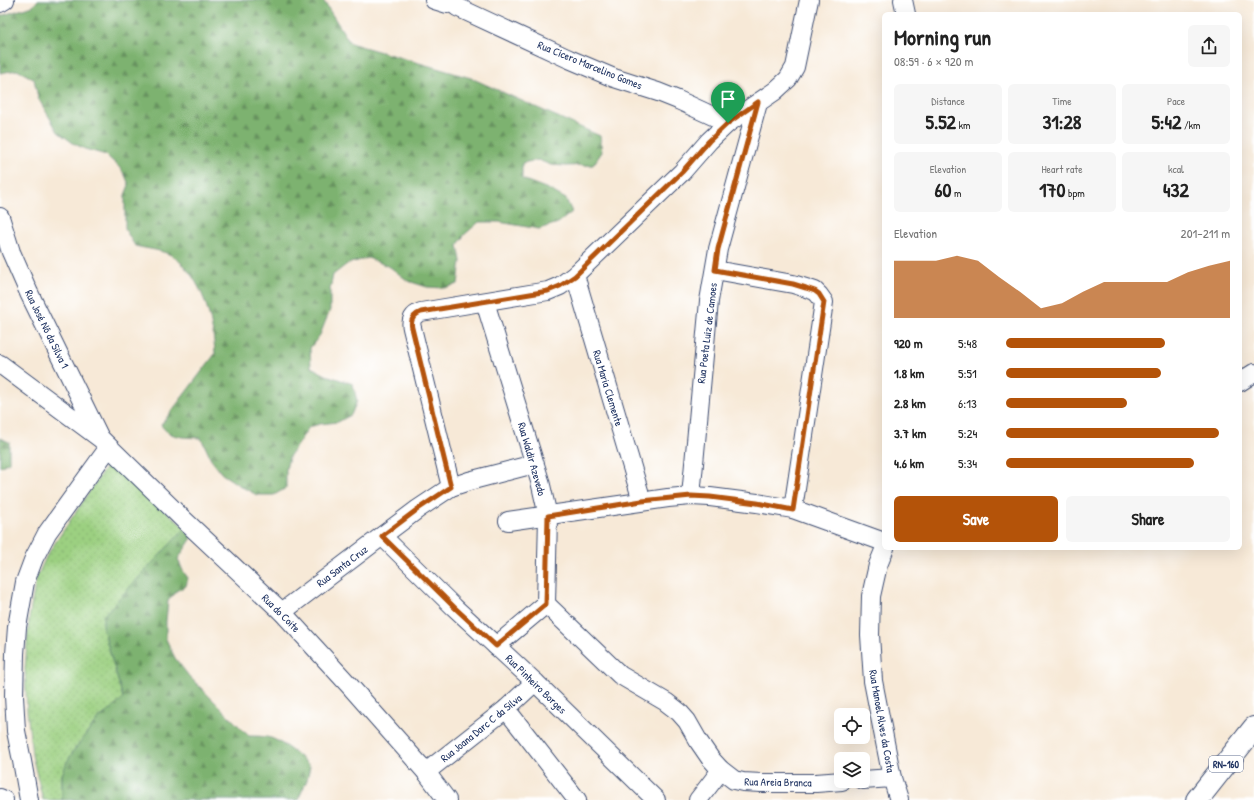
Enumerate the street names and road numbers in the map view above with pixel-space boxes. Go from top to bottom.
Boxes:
street label: Rua Cícero Marcelino Gomes [536,38,644,92]
street label: Rua Poeta Luiz de Camoes [694,282,720,384]
street label: Rua José Nô da Silva 1 [22,288,72,370]
street label: Rua Maria Clemente [590,348,626,428]
street label: Rua Waldir Azevedo [515,421,549,498]
street label: Rua Santa Cruz [314,542,371,590]
street label: Rua do Coite [259,591,304,636]
street label: Rua Pinheiro Borges [503,651,569,717]
street label: Rua Manoel Alves da Costa [866,669,898,774]
street label: Rua Joana Darc C da Silva [438,691,525,765]
road number: RN-160 [1209,756,1243,772]
street label: Rua Areia Branca [744,774,812,790]

